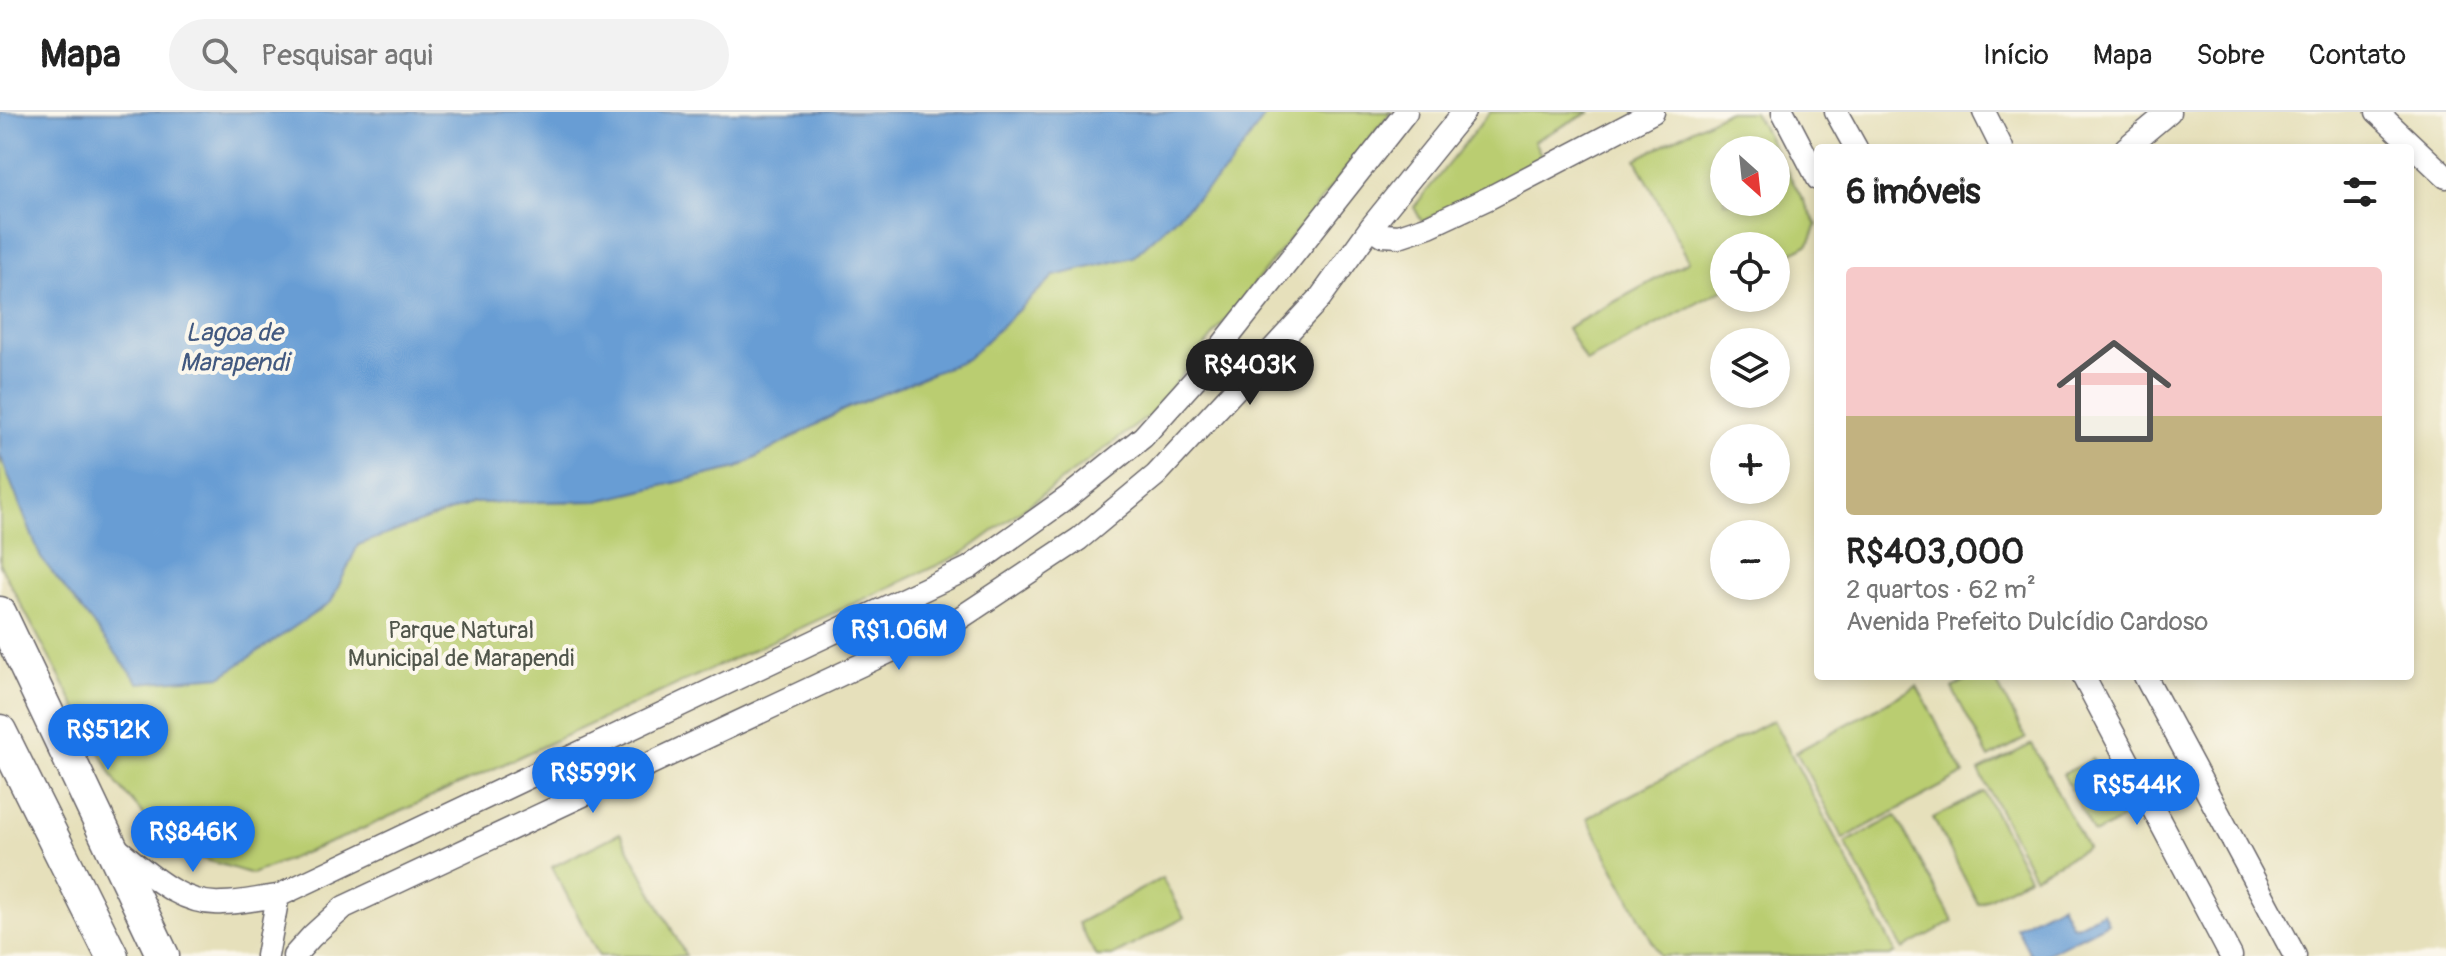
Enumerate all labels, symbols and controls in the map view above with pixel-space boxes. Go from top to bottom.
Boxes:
search box [169,19,729,91]
text: Mapa [40,31,121,79]
icon: search [197,33,241,77]
text: Pesquisar aqui [261,37,433,74]
text: Início [1983,38,2049,73]
text: Mapa [2093,38,2152,73]
text: Sobre [2196,38,2265,73]
text: Contato [2309,38,2406,73]
north arrow [1710,136,1790,216]
map controls [1710,136,1790,600]
icon: filters [2338,170,2382,214]
text: 6 imóveis [1846,171,1981,214]
button: locate [1710,232,1790,312]
water label: Lagoa de Marapendi [180,317,293,379]
icon: home [2042,319,2186,463]
button: layers [1710,328,1790,408]
pin: R$403K [1185,339,1315,407]
text: R$403K [1204,349,1296,381]
button: + [1710,424,1790,504]
button: − [1710,520,1790,600]
text: R$403,000 [1846,531,2024,574]
text: 2 quartos · 62 m² [1846,574,2036,606]
pin: R$1.06M [825,604,973,672]
text: Avenida Prefeito Dulcídio Cardoso [1846,606,2208,638]
text: R$1.06M [851,614,947,646]
park label: Parque Natural Municipal de Marapendi [348,616,574,673]
pin: R$512K [43,704,173,772]
text: R$512K [66,714,150,746]
pin: R$599K [528,747,658,815]
text: R$599K [550,757,636,789]
pin: R$544K [2072,759,2202,827]
text: R$544K [2092,769,2182,801]
pin: R$846K [128,806,258,874]
text: R$846K [149,816,237,848]

